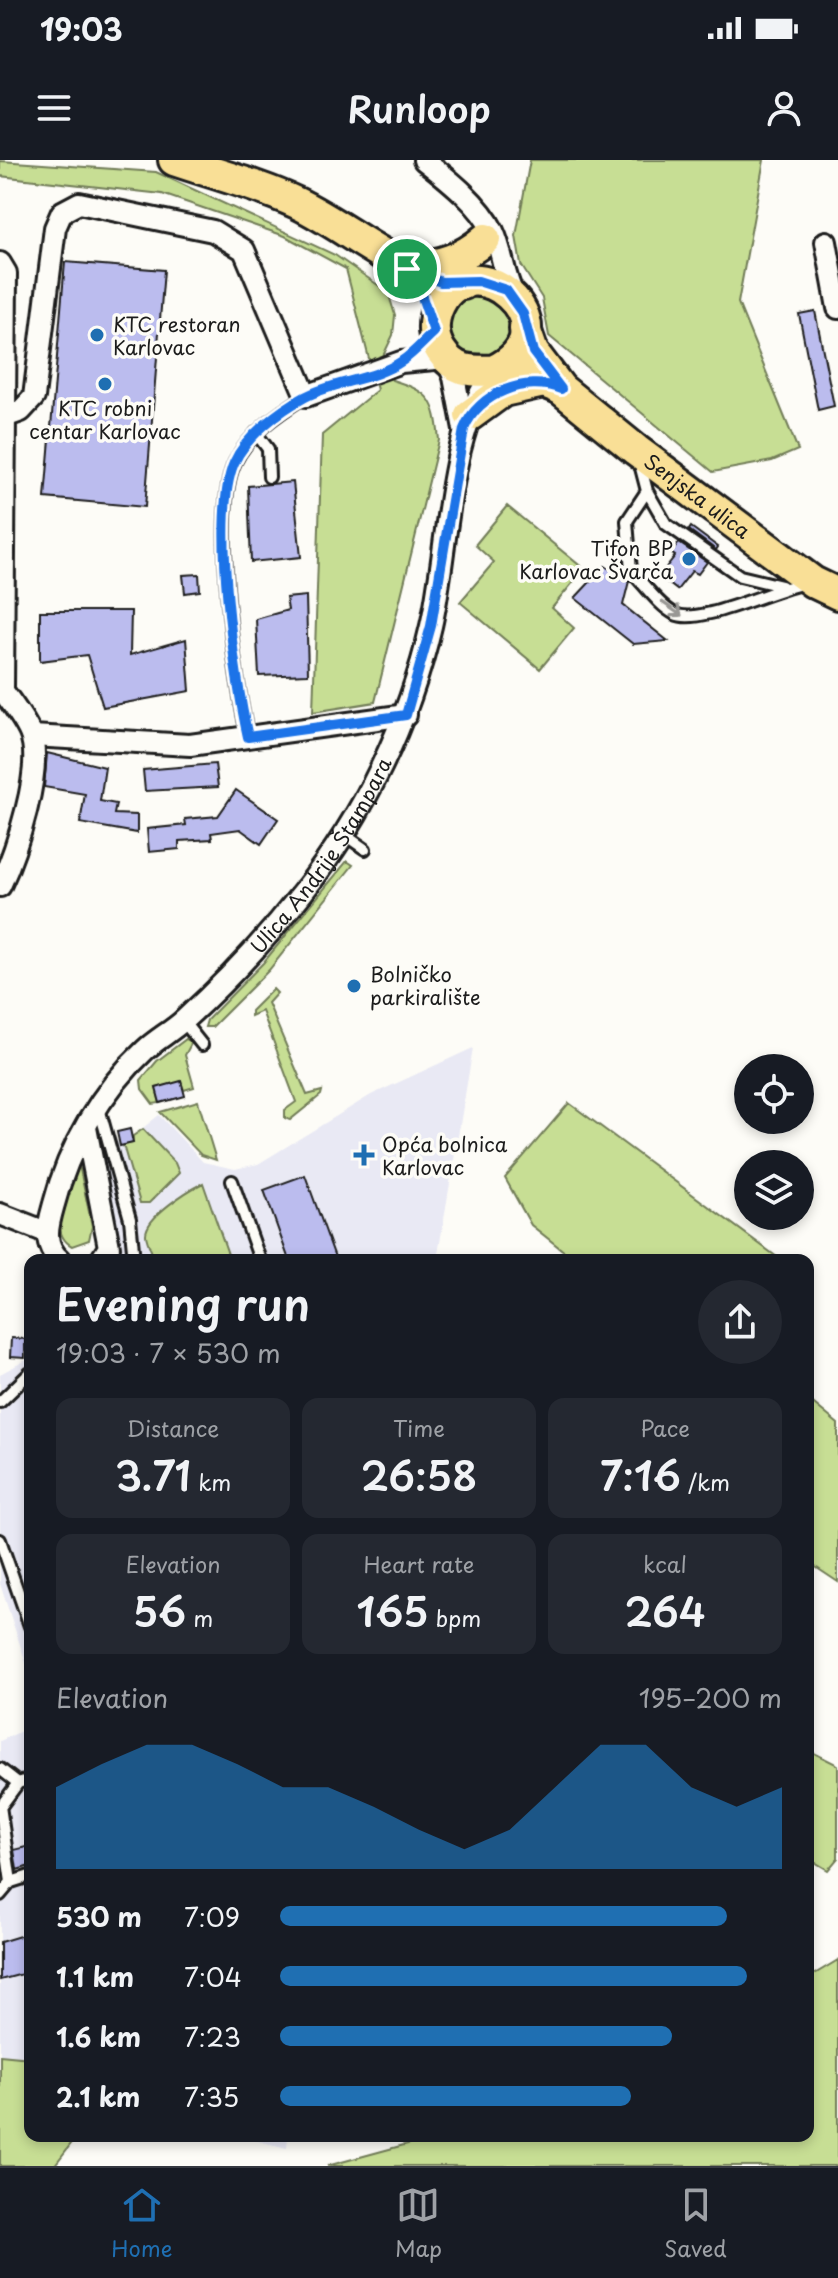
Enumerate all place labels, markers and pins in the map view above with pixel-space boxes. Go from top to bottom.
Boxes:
pin [373,235,441,303]
place label: KTC restoran Karlovac [113,309,241,362]
marker: KTC restoran Karlovac [88,326,106,344]
marker: KTC robni centar Karlovac [96,375,114,393]
place label: KTC robni centar Karlovac [29,393,181,446]
place label: Tifon BP Karlovac Švarča [519,533,673,586]
marker: Tifon BP Karlovac Švarča [680,550,698,568]
place label: Bolničko parkiralište [370,959,481,1012]
marker: Bolničko parkiralište [345,977,363,995]
place label: Opća bolnica Karlovac [382,1129,508,1182]
marker: Opća bolnica Karlovac [353,1144,375,1166]

